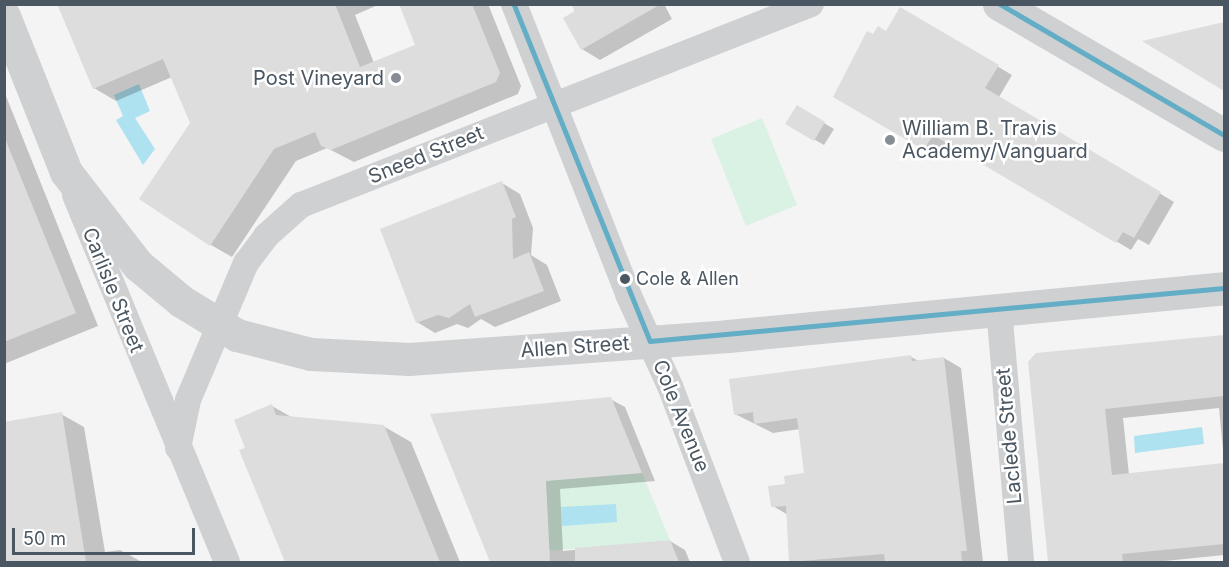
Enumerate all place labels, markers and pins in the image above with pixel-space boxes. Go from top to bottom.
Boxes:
place label: Post Vineyard [253,66,384,90]
marker: Post Vineyard [389,71,403,85]
place label: William B. Travis Academy/Vanguard [902,116,1088,163]
marker: William B. Travis Academy/Vanguard [883,133,897,147]
place label: Cole & Allen [636,268,739,290]
marker: Cole & Allen [619,273,631,285]

